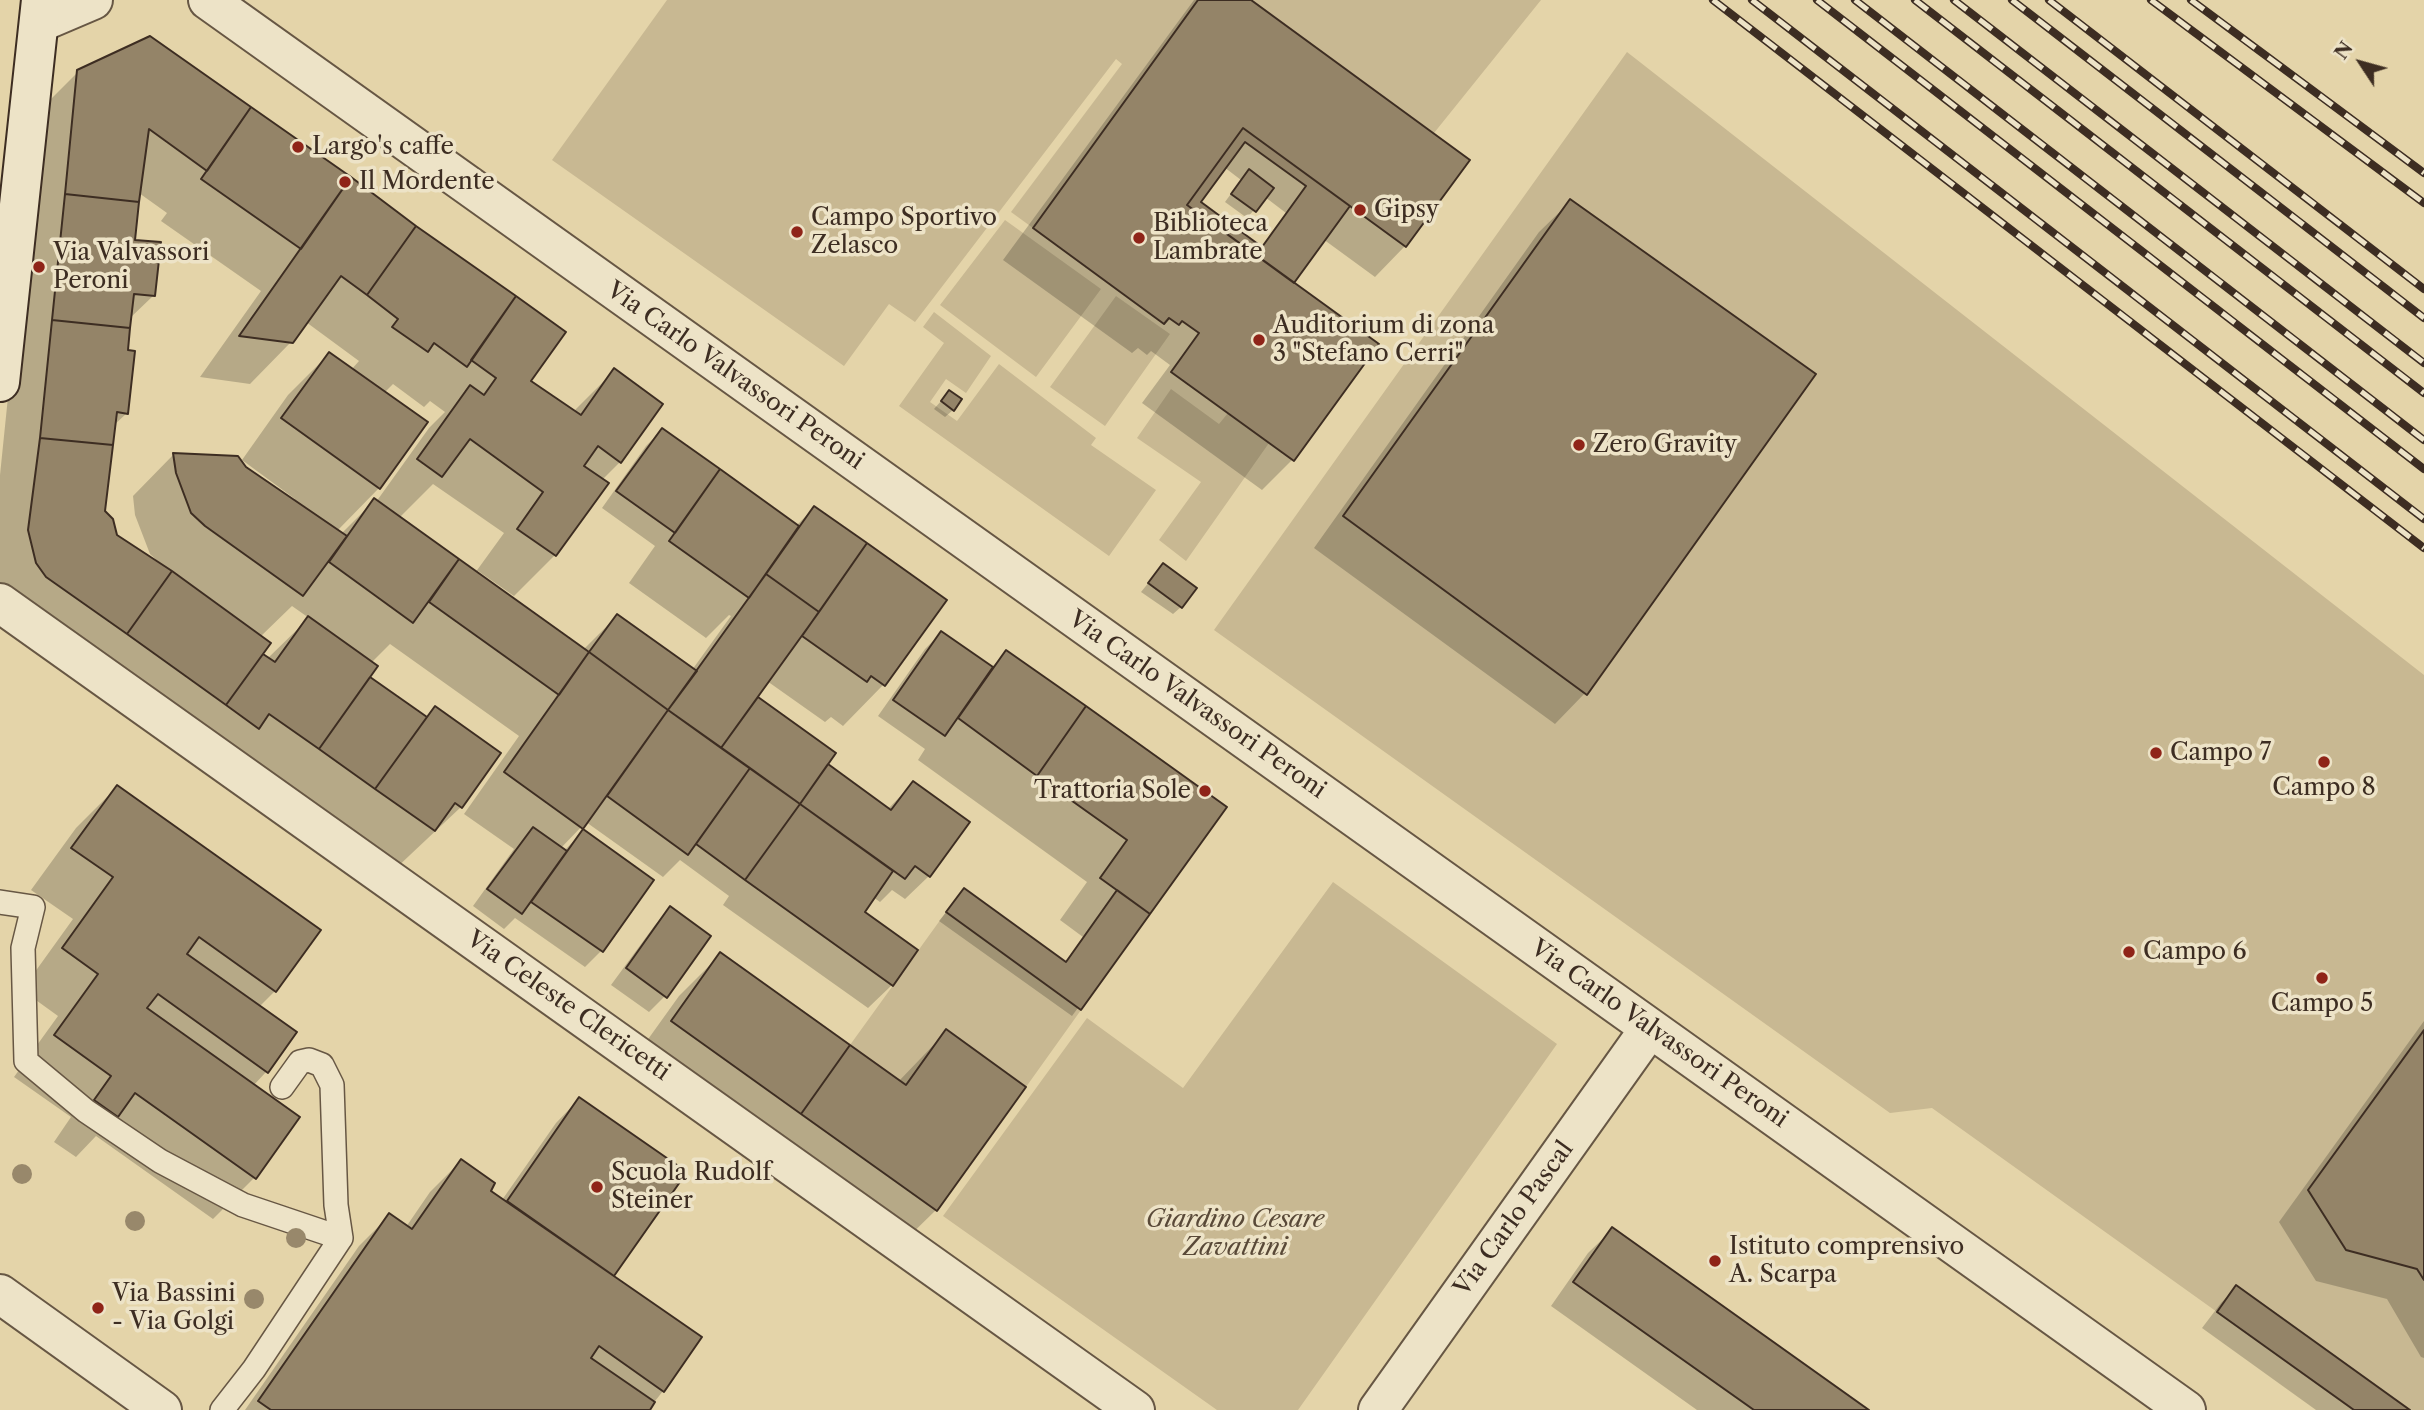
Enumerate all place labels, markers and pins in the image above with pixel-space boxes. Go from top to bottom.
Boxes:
place label: Largo's caffe [312,133,454,161]
marker: Largo's caffe [290,139,306,155]
place label: Il Mordente [359,168,495,196]
marker: Il Mordente [337,174,353,190]
place label: Gipsy [1374,196,1439,224]
marker: Gipsy [1352,202,1368,218]
place label: Campo Sportivo Zelasco [811,204,997,260]
place label: Biblioteca Lambrate [1153,210,1268,266]
marker: Campo Sportivo Zelasco [789,224,805,240]
marker: Biblioteca Lambrate [1131,230,1147,246]
place label: Via Valvassori Peroni [53,239,209,295]
marker: Via Valvassori Peroni [31,259,47,275]
place label: Auditorium di zona 3 "Stefano Cerri" [1273,312,1494,368]
marker: Auditorium di zona 3 "Stefano Cerri" [1251,332,1267,348]
place label: Zero Gravity [1593,431,1737,459]
marker: Zero Gravity [1571,437,1587,453]
place label: Campo 7 [2170,739,2271,767]
marker: Campo 7 [2148,745,2164,761]
marker: Campo 8 [2316,754,2332,770]
place label: Campo 8 [2272,774,2376,802]
place label: Trattoria Sole [1034,777,1191,805]
marker: Trattoria Sole [1197,783,1213,799]
place label: Campo 6 [2143,938,2246,966]
marker: Campo 6 [2121,944,2137,960]
marker: Campo 5 [2314,970,2330,986]
place label: Campo 5 [2271,990,2373,1018]
place label: Scuola Rudolf Steiner [611,1159,771,1215]
marker: Scuola Rudolf Steiner [589,1179,605,1195]
place label: Istituto comprensivo A. Scarpa [1729,1233,1964,1289]
marker: Istituto comprensivo A. Scarpa [1707,1253,1723,1269]
place label: Via Bassini - Via Golgi [112,1280,236,1336]
marker: Via Bassini - Via Golgi [90,1300,106,1316]

